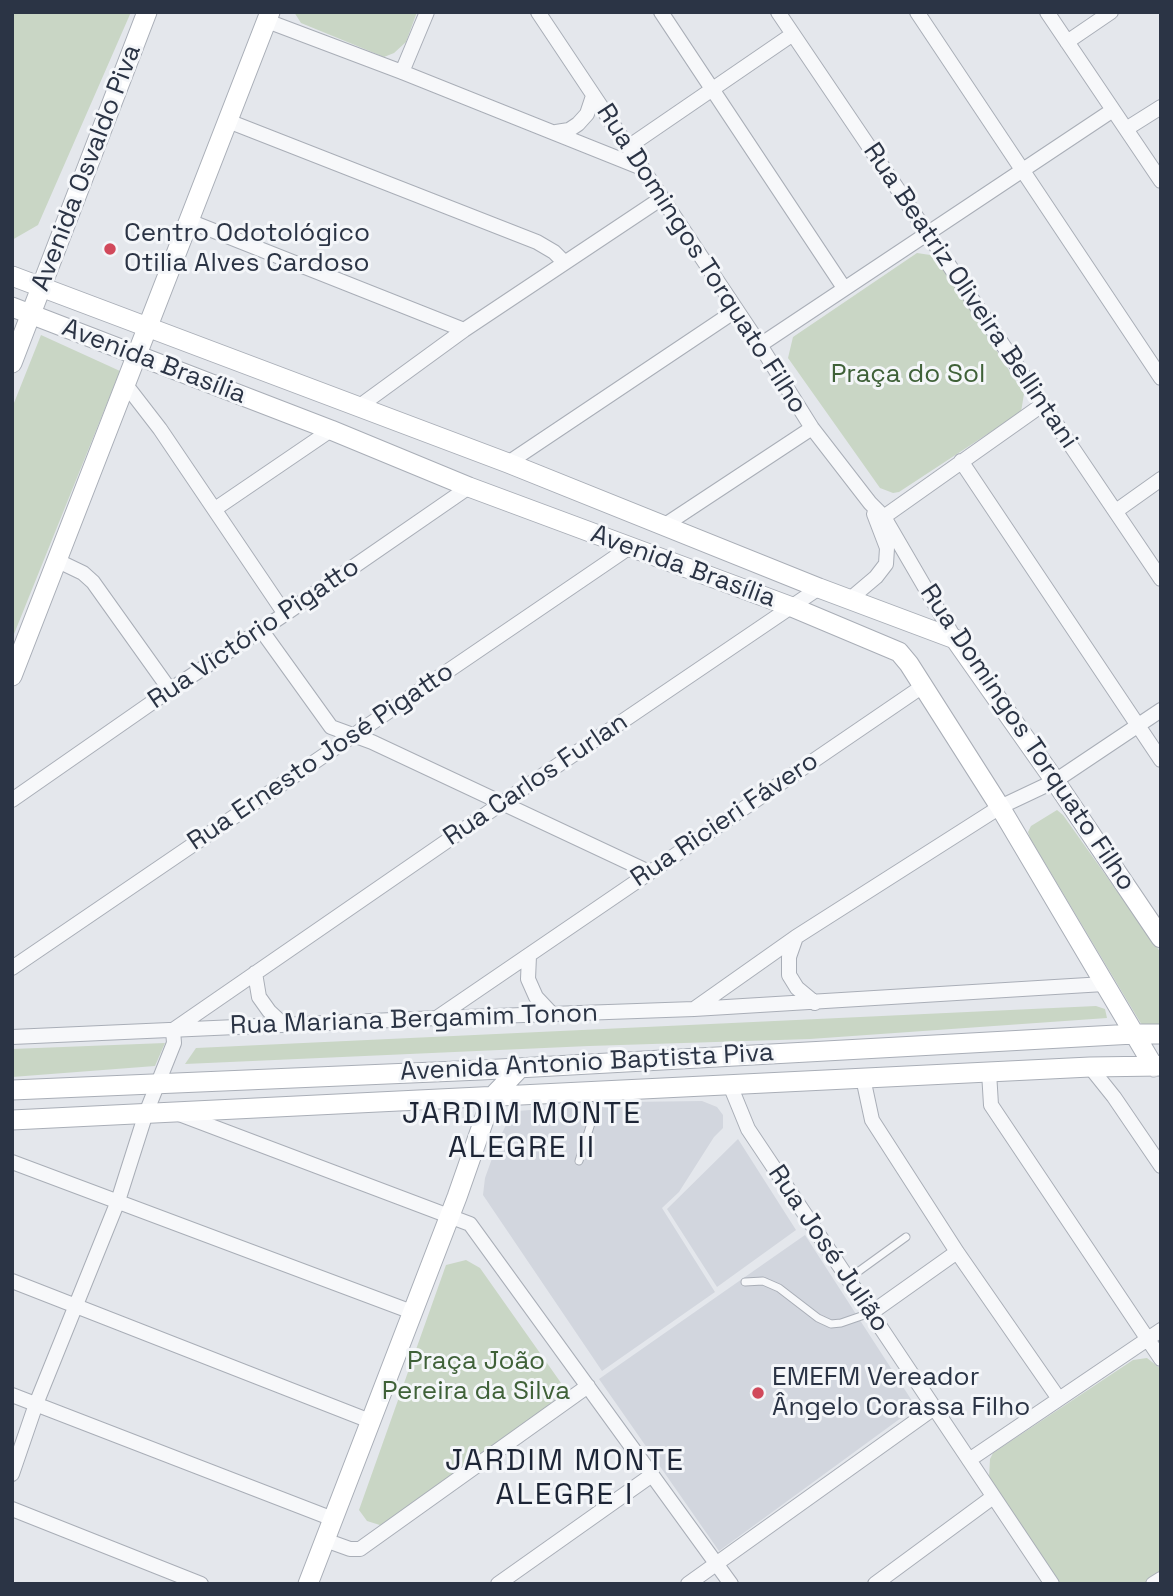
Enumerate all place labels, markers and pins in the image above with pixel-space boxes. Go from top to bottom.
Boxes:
place label: Centro Odotológico Otilia Alves Cardoso [124,218,370,280]
marker: Centro Odotológico Otilia Alves Cardoso [102,241,118,257]
place label: EMEFM Vereador Ângelo Corassa Filho [772,1362,1030,1424]
marker: EMEFM Vereador Ângelo Corassa Filho [750,1385,766,1401]

